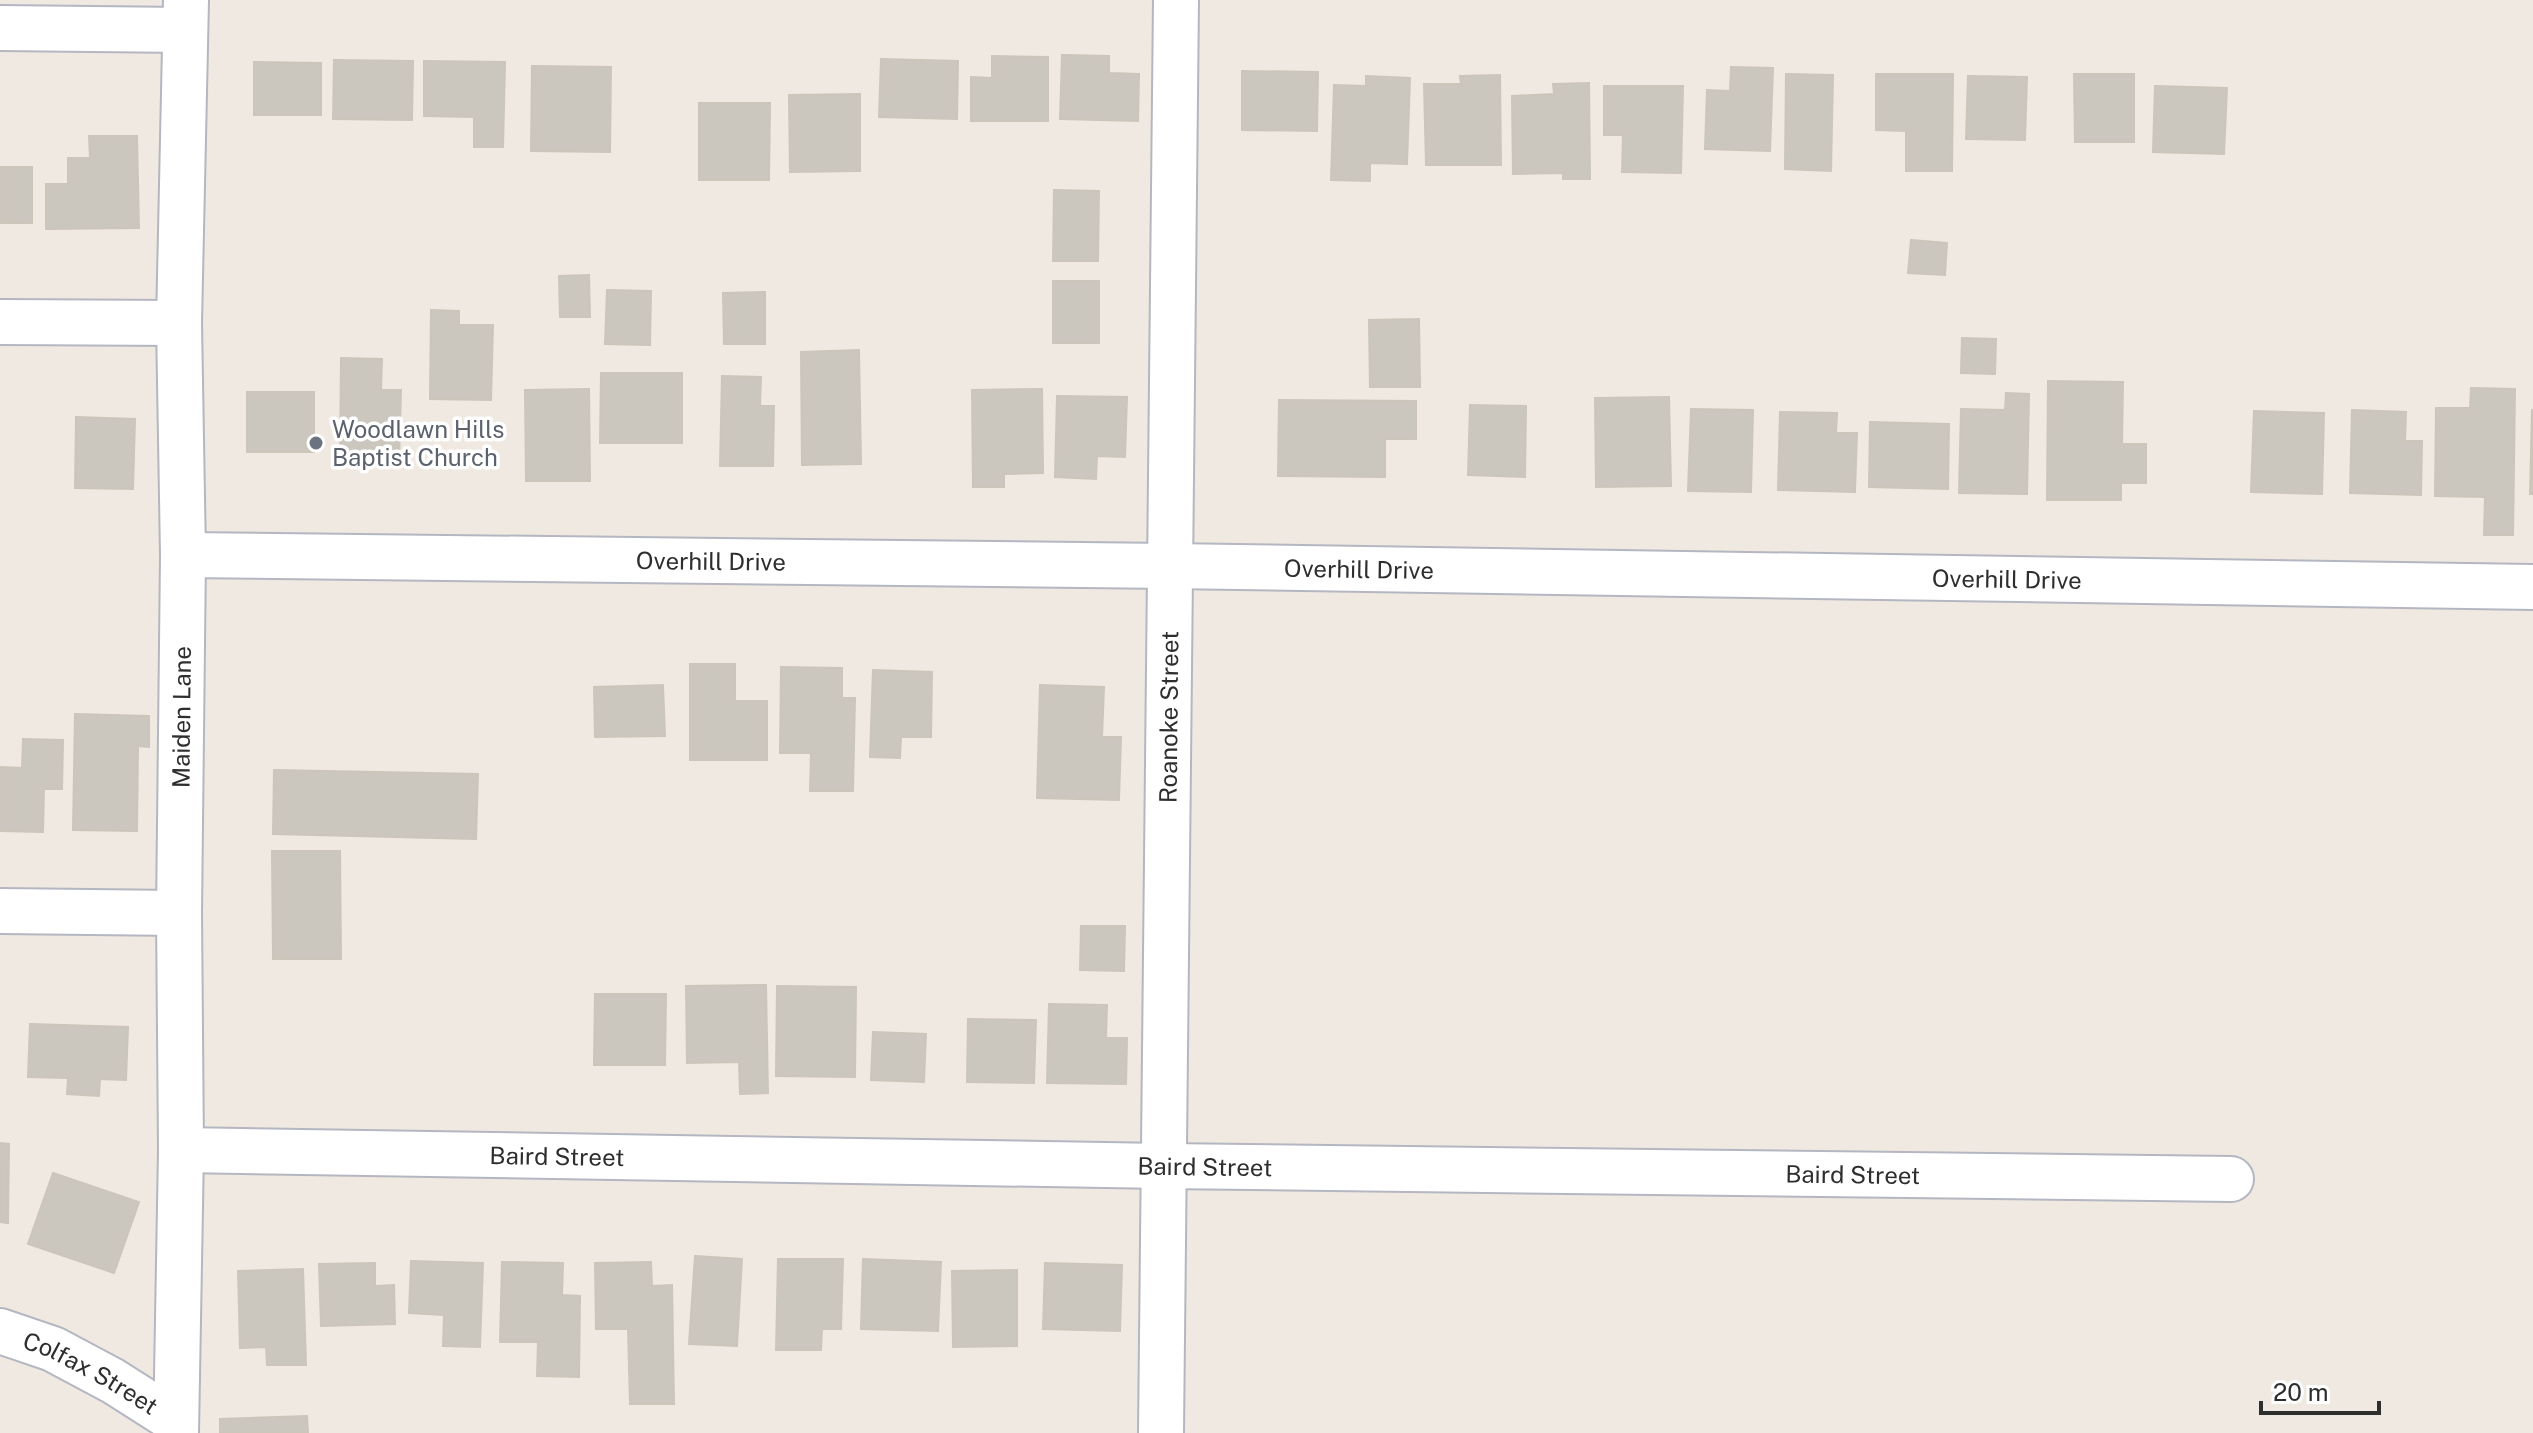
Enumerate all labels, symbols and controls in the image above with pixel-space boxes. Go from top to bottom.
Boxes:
place label: Woodlawn Hills Baptist Church [332,415,504,471]
marker: Woodlawn Hills Baptist Church [307,434,325,452]
street label: Overhill Drive [636,546,786,576]
street label: Overhill Drive [1284,554,1434,584]
street label: Overhill Drive [1932,564,2082,594]
street label: Roanoke Street [1154,631,1183,803]
street label: Maiden Lane [166,646,196,788]
street label: Baird Street [489,1141,625,1171]
street label: Baird Street [1137,1152,1273,1181]
street label: Baird Street [1785,1160,1920,1189]
street label: Colfax Street [20,1326,163,1420]
scale bar [2261,1365,2379,1415]
text: 20 m [2273,1378,2329,1406]

